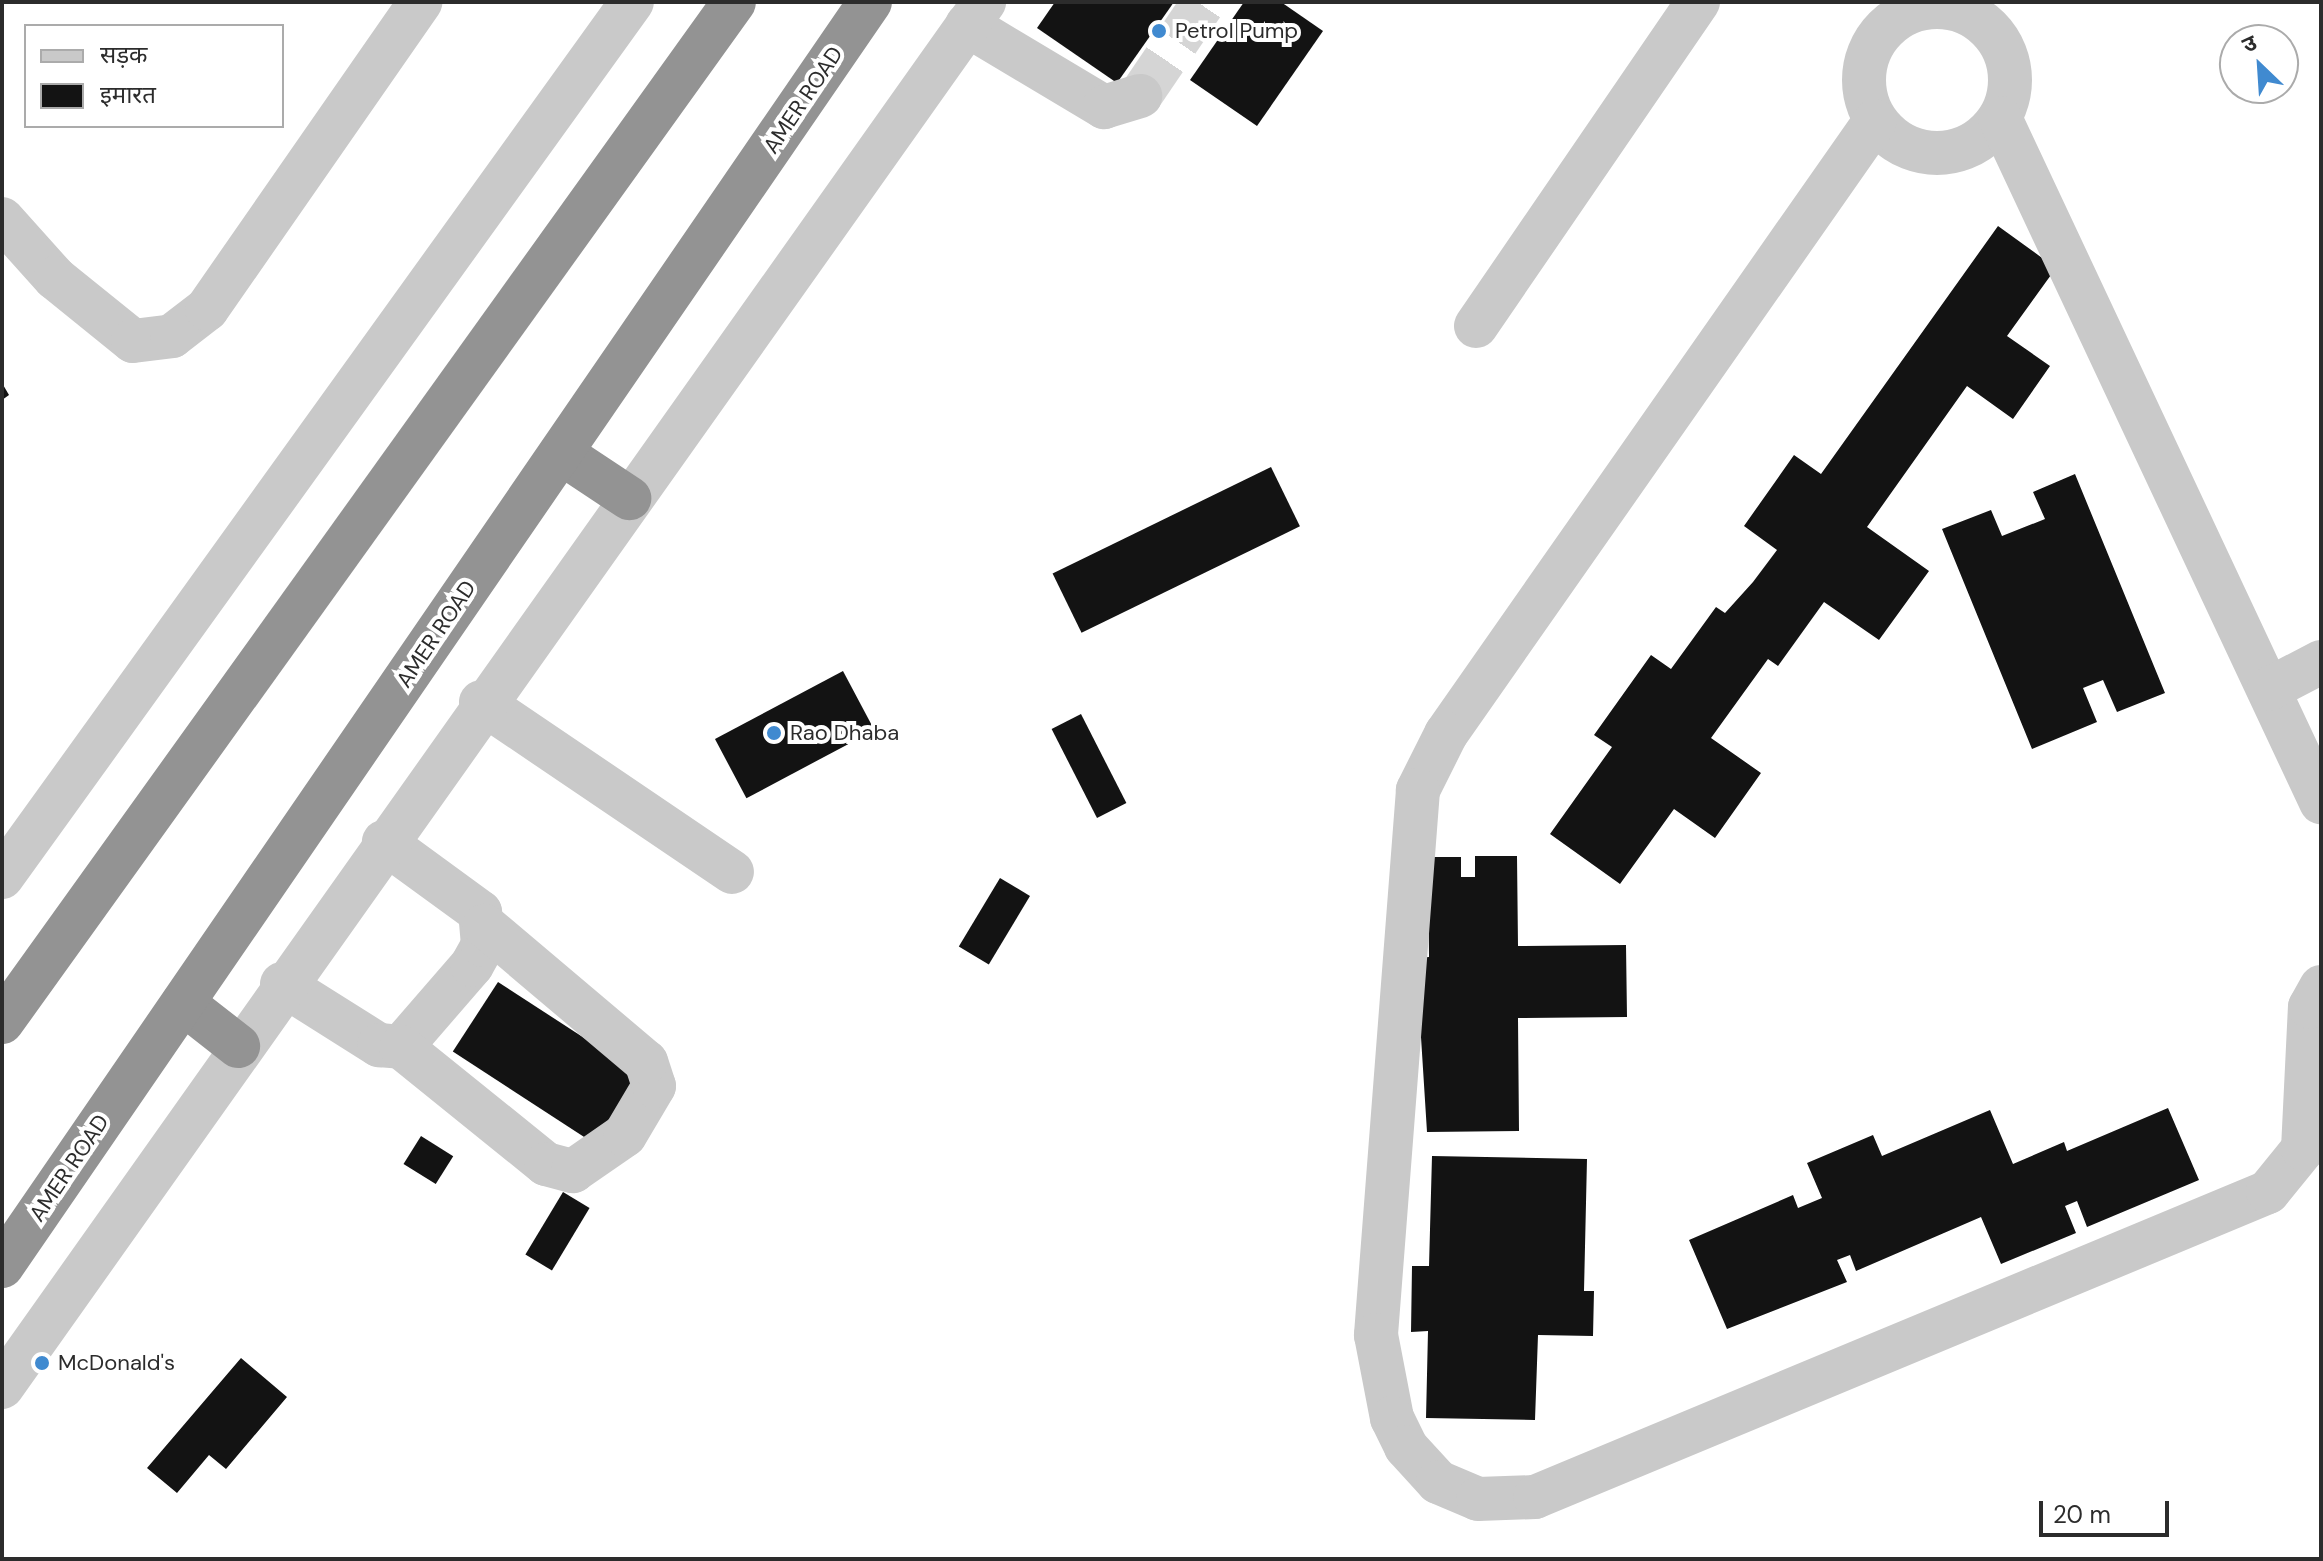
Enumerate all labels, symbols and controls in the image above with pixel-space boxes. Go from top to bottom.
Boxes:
place label: Petrol Pump [1175,18,1298,44]
marker: Petrol Pump [1150,22,1168,40]
legend [24,24,284,128]
north arrow [2219,24,2299,104]
text: उ [2238,28,2261,59]
text: सड़क [100,39,148,70]
street label: AMER ROAD [758,42,848,158]
text: इमारत [100,79,156,110]
street label: AMER ROAD [391,576,481,692]
place label: Rao Dhaba [790,720,899,746]
marker: Rao Dhaba [765,724,783,742]
street label: AMER ROAD [24,1110,114,1226]
place label: McDonald's [58,1350,175,1376]
marker: McDonald's [33,1354,51,1372]
scale bar [2043,1485,2173,1535]
text: 20 m [2053,1499,2111,1530]

